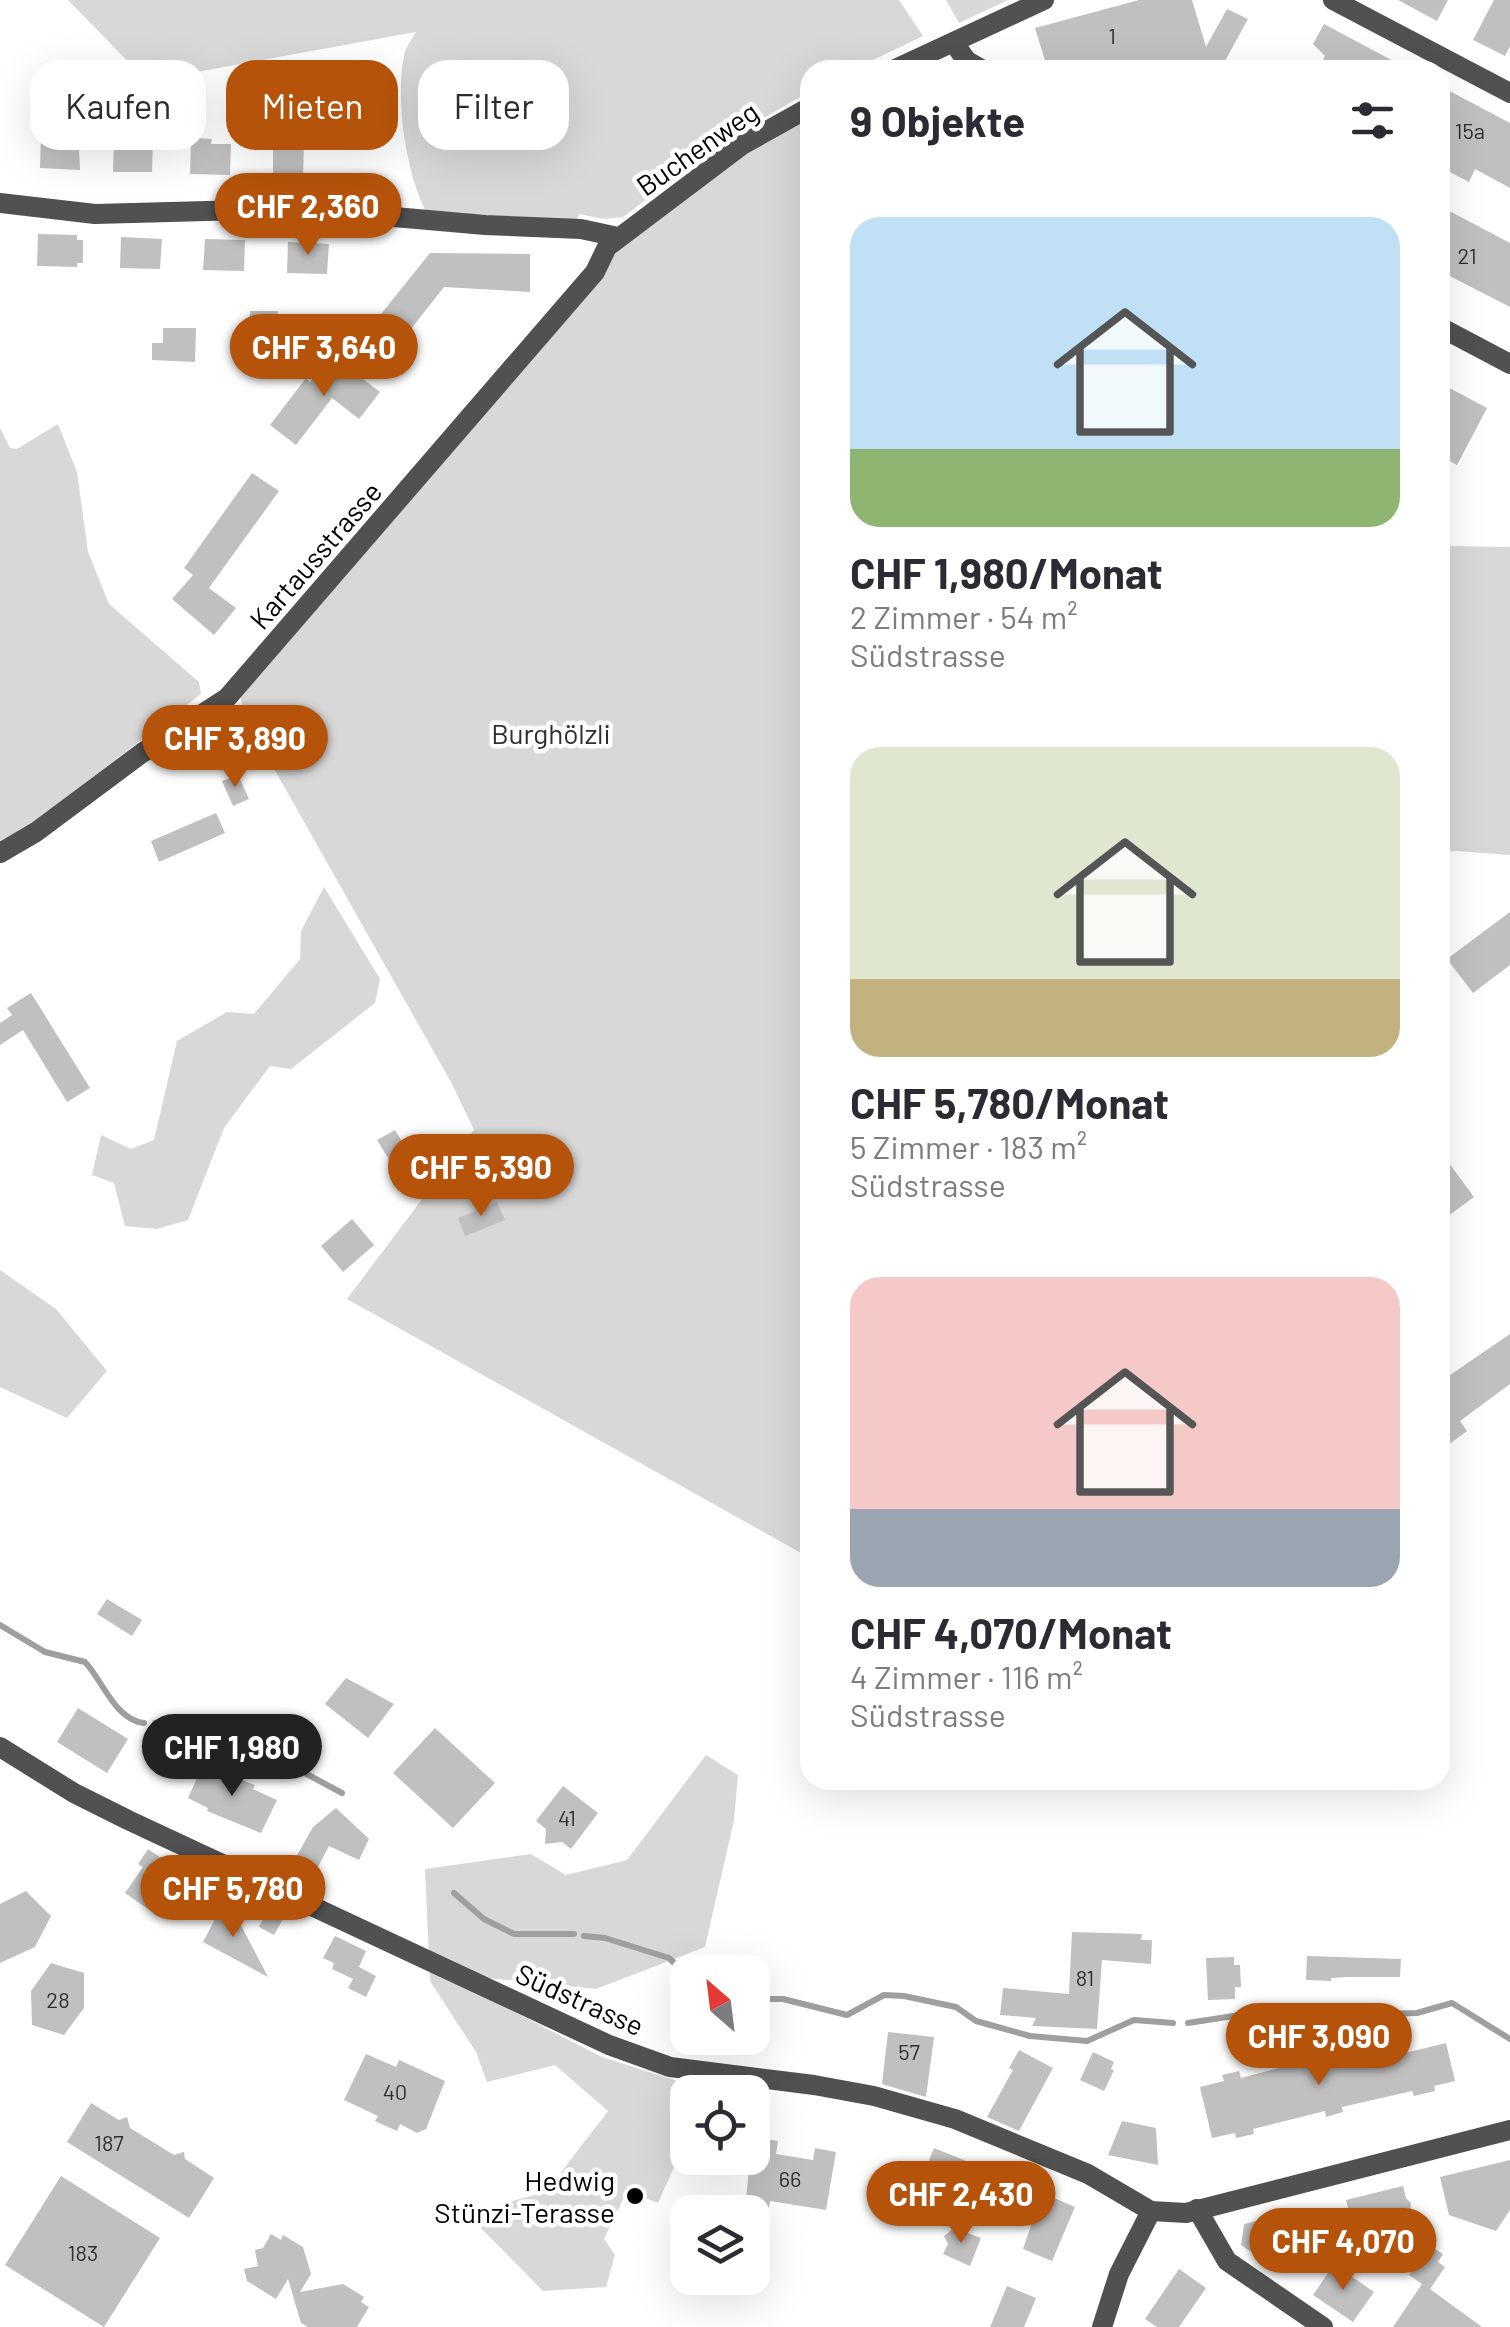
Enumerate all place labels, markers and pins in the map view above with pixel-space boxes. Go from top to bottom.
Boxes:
pin: CHF 2,360 [194,173,422,258]
pin: CHF 3,640 [210,314,438,399]
pin: CHF 3,890 [121,705,349,790]
pin: CHF 5,390 [367,1134,595,1219]
pin: CHF 1,980 [118,1714,346,1799]
pin: CHF 5,780 [119,1855,347,1940]
pin: CHF 3,090 [1205,2003,1433,2088]
pin: CHF 2,430 [847,2161,1075,2246]
place label: Hedwig Stünzi-Terasse [434,2163,615,2229]
marker: Hedwig Stünzi-Terasse [624,2185,646,2207]
pin: CHF 4,070 [1229,2208,1457,2293]

